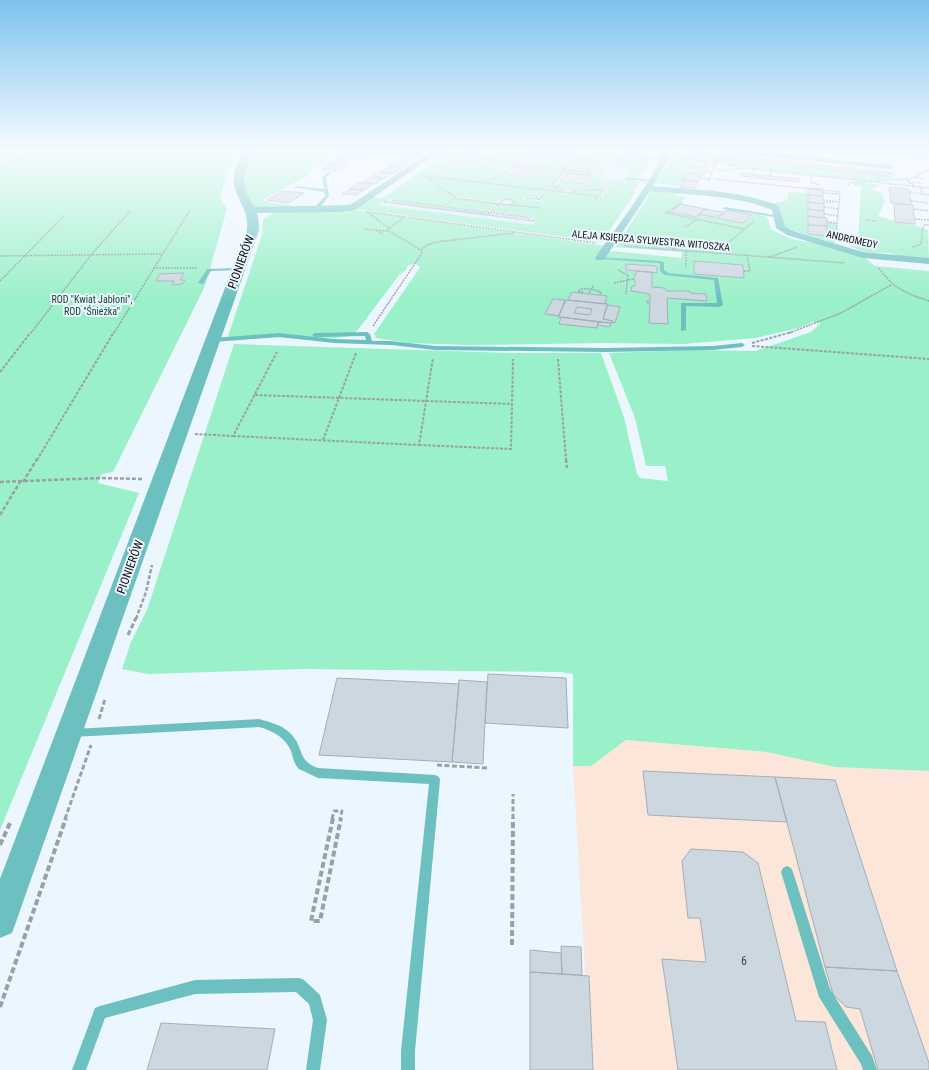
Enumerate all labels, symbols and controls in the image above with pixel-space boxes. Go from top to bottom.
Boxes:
street label: ALEJA KSIĘDZA SYLWESTRA WITOSZKA [571,228,731,253]
street label: ANDROMEDY [825,228,879,251]
street label: PIONIERÓW [224,233,257,291]
park label: ROD "Kwiat Jabłoni", ROD "Śnieżka" [52,294,132,317]
street label: PIONIERÓW [113,538,146,596]
house number: 6 [741,954,747,968]

